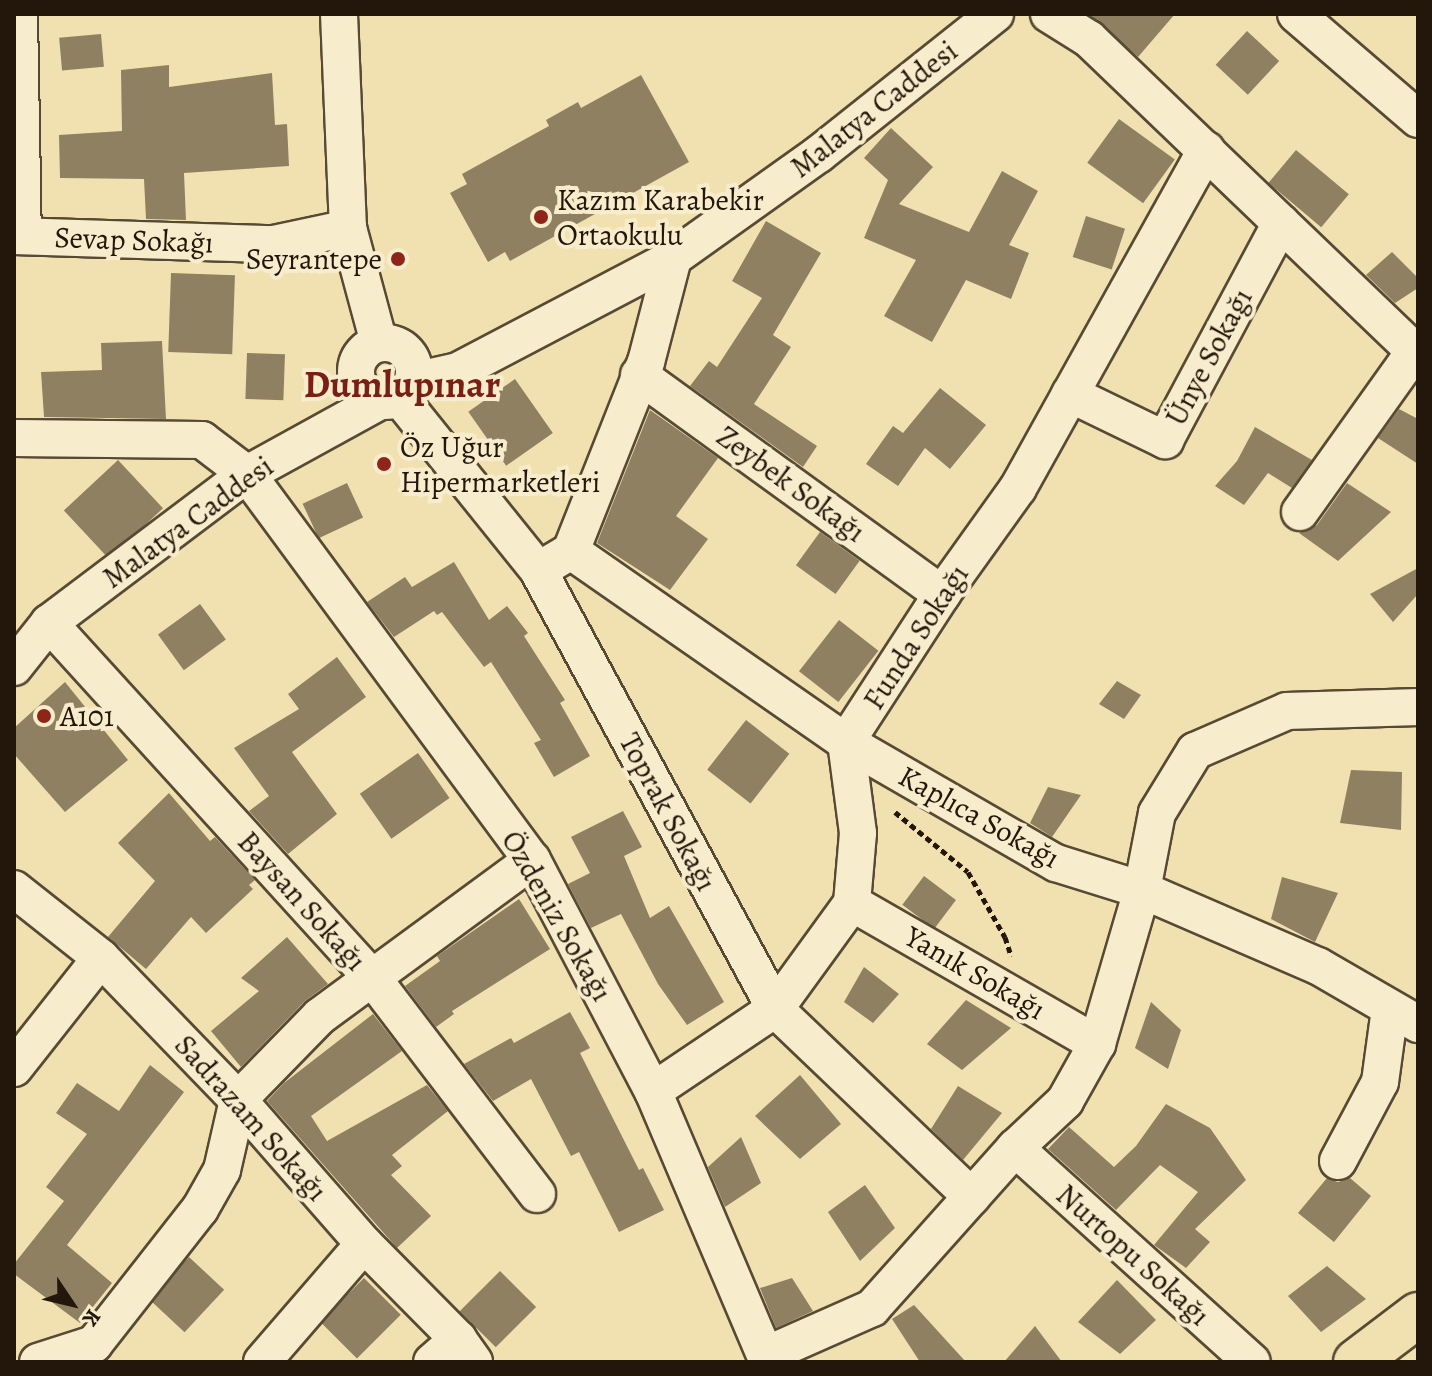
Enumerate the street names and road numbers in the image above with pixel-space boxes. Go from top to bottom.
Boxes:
street label: Malatya Caddesi [783,33,965,185]
street label: Sevap Sokağı [54,219,214,261]
street label: Ünye Sokağı [1158,282,1260,432]
street label: Zeybek Sokağı [710,418,872,550]
street label: Malatya Caddesi [96,448,280,596]
street label: Funda Sokağı [856,558,976,716]
street label: Toprak Sokağı [611,727,725,897]
street label: Kaplıca Sokağı [892,758,1066,876]
street label: Baysan Sokağı [230,824,374,978]
street label: Özdeniz Sokağı [494,824,620,1008]
street label: Yanık Sokağı [898,918,1052,1028]
street label: Sadrazam Sokağı [167,1027,335,1209]
street label: Nurtopu Sokağı [1049,1177,1217,1333]

